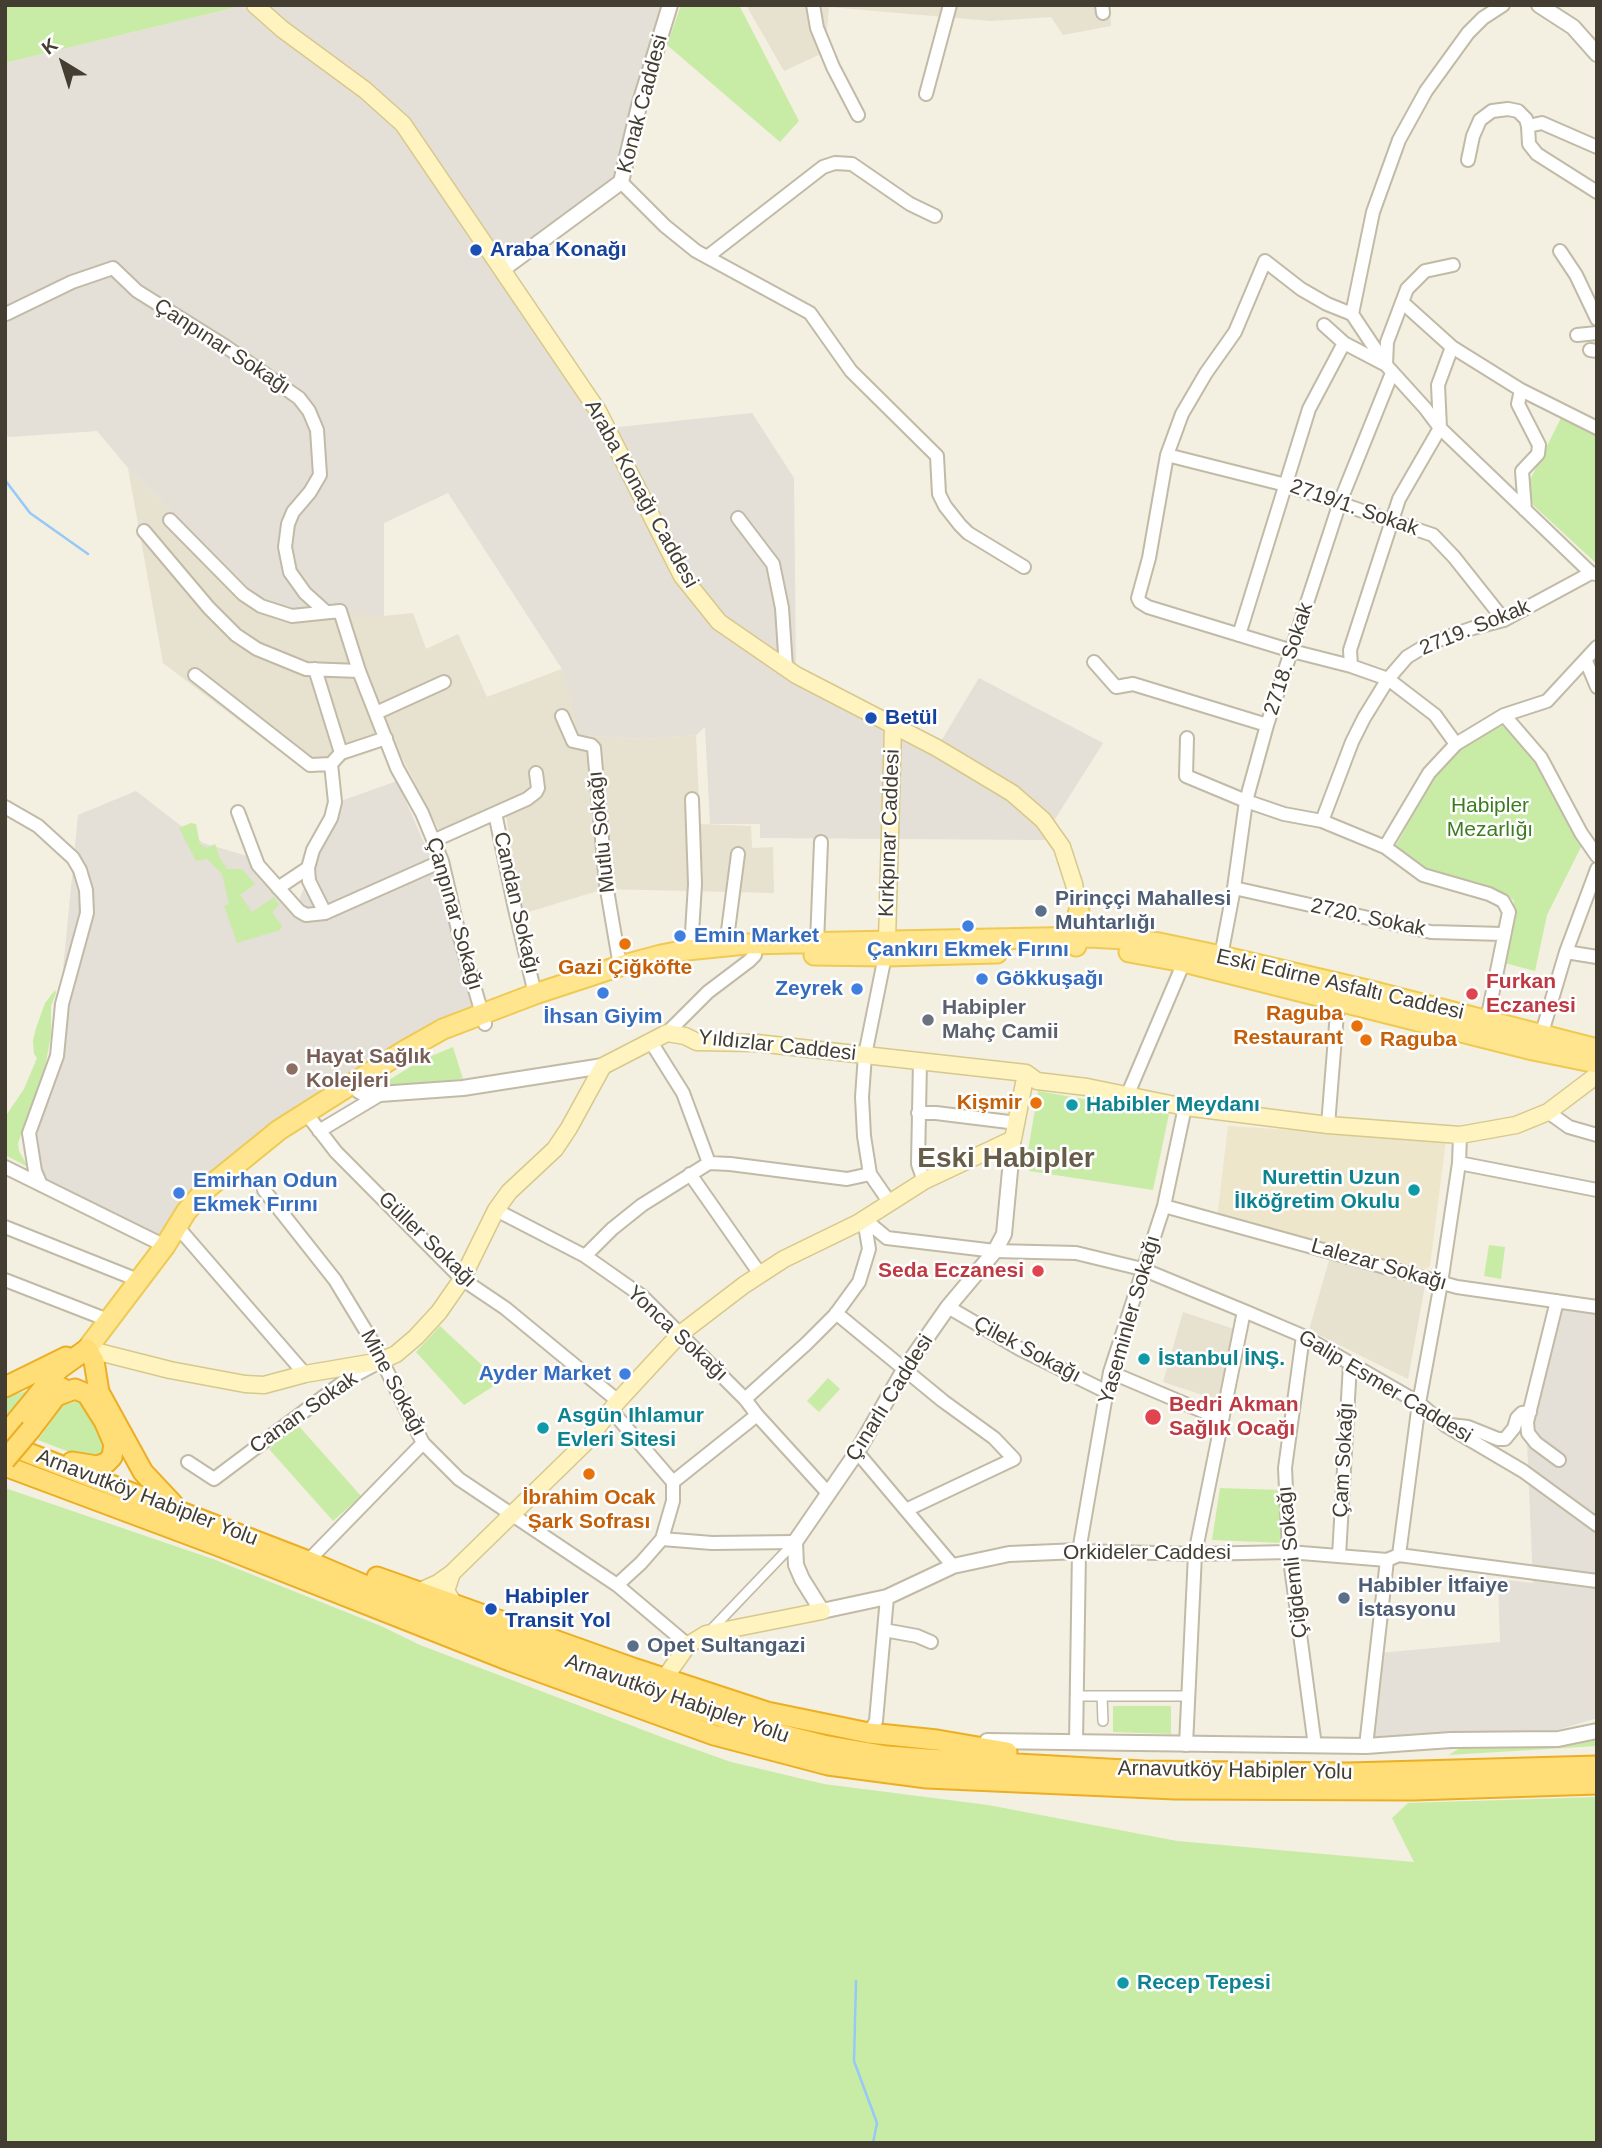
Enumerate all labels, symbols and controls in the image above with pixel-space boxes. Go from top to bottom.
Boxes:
north arrow [28,28,98,98]
street label: Konak Caddesi [612,32,674,176]
text: K [38,34,62,59]
place label: Araba Konağı [490,237,627,263]
marker: Araba Konağı [468,242,484,258]
street label: Çanpınar Sokağı [149,294,295,400]
street label: Araba Konağı Caddesi [579,395,703,593]
street label: 2719/1. Sokak [1286,474,1422,542]
street label: 2719. Sokak [1416,594,1534,662]
street label: 2718. Sokak [1259,600,1319,718]
place label: Betül [885,705,938,731]
marker: Betül [863,710,879,726]
street label: Kırkpınar Caddesi [874,749,906,917]
street label: Mutlu Sokağı [583,770,621,894]
park label: Habipler Mezarlığı [1447,793,1533,843]
street label: Candan Sokağı [487,830,545,976]
street label: Çanpınar Sokağı [420,835,488,993]
place label: Pirinççi Mahallesi Muhtarlığı [1055,886,1231,936]
street label: 2720. Sokak [1308,894,1428,942]
marker: Pirinççi Mahallesi Muhtarlığı [1033,903,1049,919]
marker: Çankırı Ekmek Fırını [960,918,976,934]
place label: Emin Market [694,923,819,949]
marker: Emin Market [672,928,688,944]
marker: Gazi Çiğköfte [617,936,633,952]
place label: Çankırı Ekmek Fırını [867,937,1069,963]
street label: Eski Edirne Asfaltı Caddesi [1214,944,1466,1026]
place label: Gazi Çiğköfte [558,955,692,981]
place label: Gökkuşağı [996,966,1103,992]
place label: Furkan Eczanesi [1486,969,1576,1019]
marker: Gökkuşağı [974,971,990,987]
place label: Zeyrek [775,976,843,1002]
marker: Zeyrek [849,981,865,997]
marker: İhsan Giyim [595,985,611,1001]
marker: Furkan Eczanesi [1464,986,1480,1002]
place label: Habipler Mahç Camii [942,995,1059,1045]
place label: Raguba Restaurant [1233,1001,1343,1051]
place label: İhsan Giyim [543,1004,663,1030]
marker: Habipler Mahç Camii [920,1012,936,1028]
marker: Raguba Restaurant [1349,1018,1365,1034]
street label: Yıldızlar Caddesi [697,1025,857,1067]
place label: Raguba [1380,1027,1457,1053]
marker: Raguba [1358,1032,1374,1048]
place label: Hayat Sağlık Kolejleri [306,1044,431,1094]
marker: Hayat Sağlık Kolejleri [284,1061,300,1077]
place label: Kişmir [957,1090,1022,1116]
place label: Habibler Meydanı [1086,1092,1260,1118]
marker: Kişmir [1028,1095,1044,1111]
marker: Habibler Meydanı [1064,1097,1080,1113]
district label: Eski Habipler [917,1142,1095,1176]
place label: Nurettin Uzun İlköğretim Okulu [1234,1165,1400,1215]
place label: Emirhan Odun Ekmek Fırını [193,1168,338,1218]
marker: Nurettin Uzun İlköğretim Okulu [1406,1182,1422,1198]
marker: Emirhan Odun Ekmek Fırını [171,1185,187,1201]
street label: Güller Sokağı [372,1187,482,1293]
street label: Yaseminler Sokağı [1094,1233,1166,1407]
street label: Lalezar Sokağı [1308,1234,1450,1296]
place label: Seda Eczanesi [878,1258,1024,1284]
marker: Seda Eczanesi [1030,1263,1046,1279]
street label: Yonca Sokağı [621,1281,733,1387]
street label: Çilek Sokağı [969,1311,1085,1389]
street label: Galip Esmer Caddesi [1293,1325,1477,1449]
street label: Mine Sokağı [354,1326,432,1440]
street label: Çınarlı Caddesi [841,1330,939,1466]
place label: İstanbul İNŞ. [1158,1346,1285,1372]
marker: İstanbul İNŞ. [1136,1351,1152,1367]
place label: Ayder Market [479,1361,611,1387]
marker: Ayder Market [617,1366,633,1382]
street label: Canan Sokak [245,1367,363,1459]
place label: Bedri Akman Sağlık Ocağı [1169,1392,1299,1442]
street label: Çam Sokağı [1328,1402,1360,1518]
place label: Asgün Ihlamur Evleri Sitesi [557,1403,704,1453]
marker: Bedri Akman Sağlık Ocağı [1143,1407,1163,1427]
marker: Asgün Ihlamur Evleri Sitesi [535,1420,551,1436]
street label: Arnavutköy Habipler Yolu [33,1444,261,1552]
marker: İbrahim Ocak Şark Sofrası [581,1466,597,1482]
place label: İbrahim Ocak Şark Sofrası [522,1485,656,1535]
street label: Çiğdemli Sokağı [1272,1485,1314,1639]
street label: Orkideler Caddesi [1063,1540,1231,1566]
place label: Habibler İtfaiye İstasyonu [1358,1573,1509,1623]
place label: Habipler Transit Yol [505,1584,611,1634]
marker: Habibler İtfaiye İstasyonu [1336,1590,1352,1606]
marker: Habipler Transit Yol [483,1601,499,1617]
place label: Opet Sultangazi [647,1633,806,1659]
marker: Opet Sultangazi [625,1638,641,1654]
street label: Arnavutköy Habipler Yolu [562,1649,792,1749]
street label: Arnavutköy Habipler Yolu [1117,1756,1353,1786]
place label: Recep Tepesi [1137,1970,1271,1996]
marker: Recep Tepesi [1115,1975,1131,1991]

